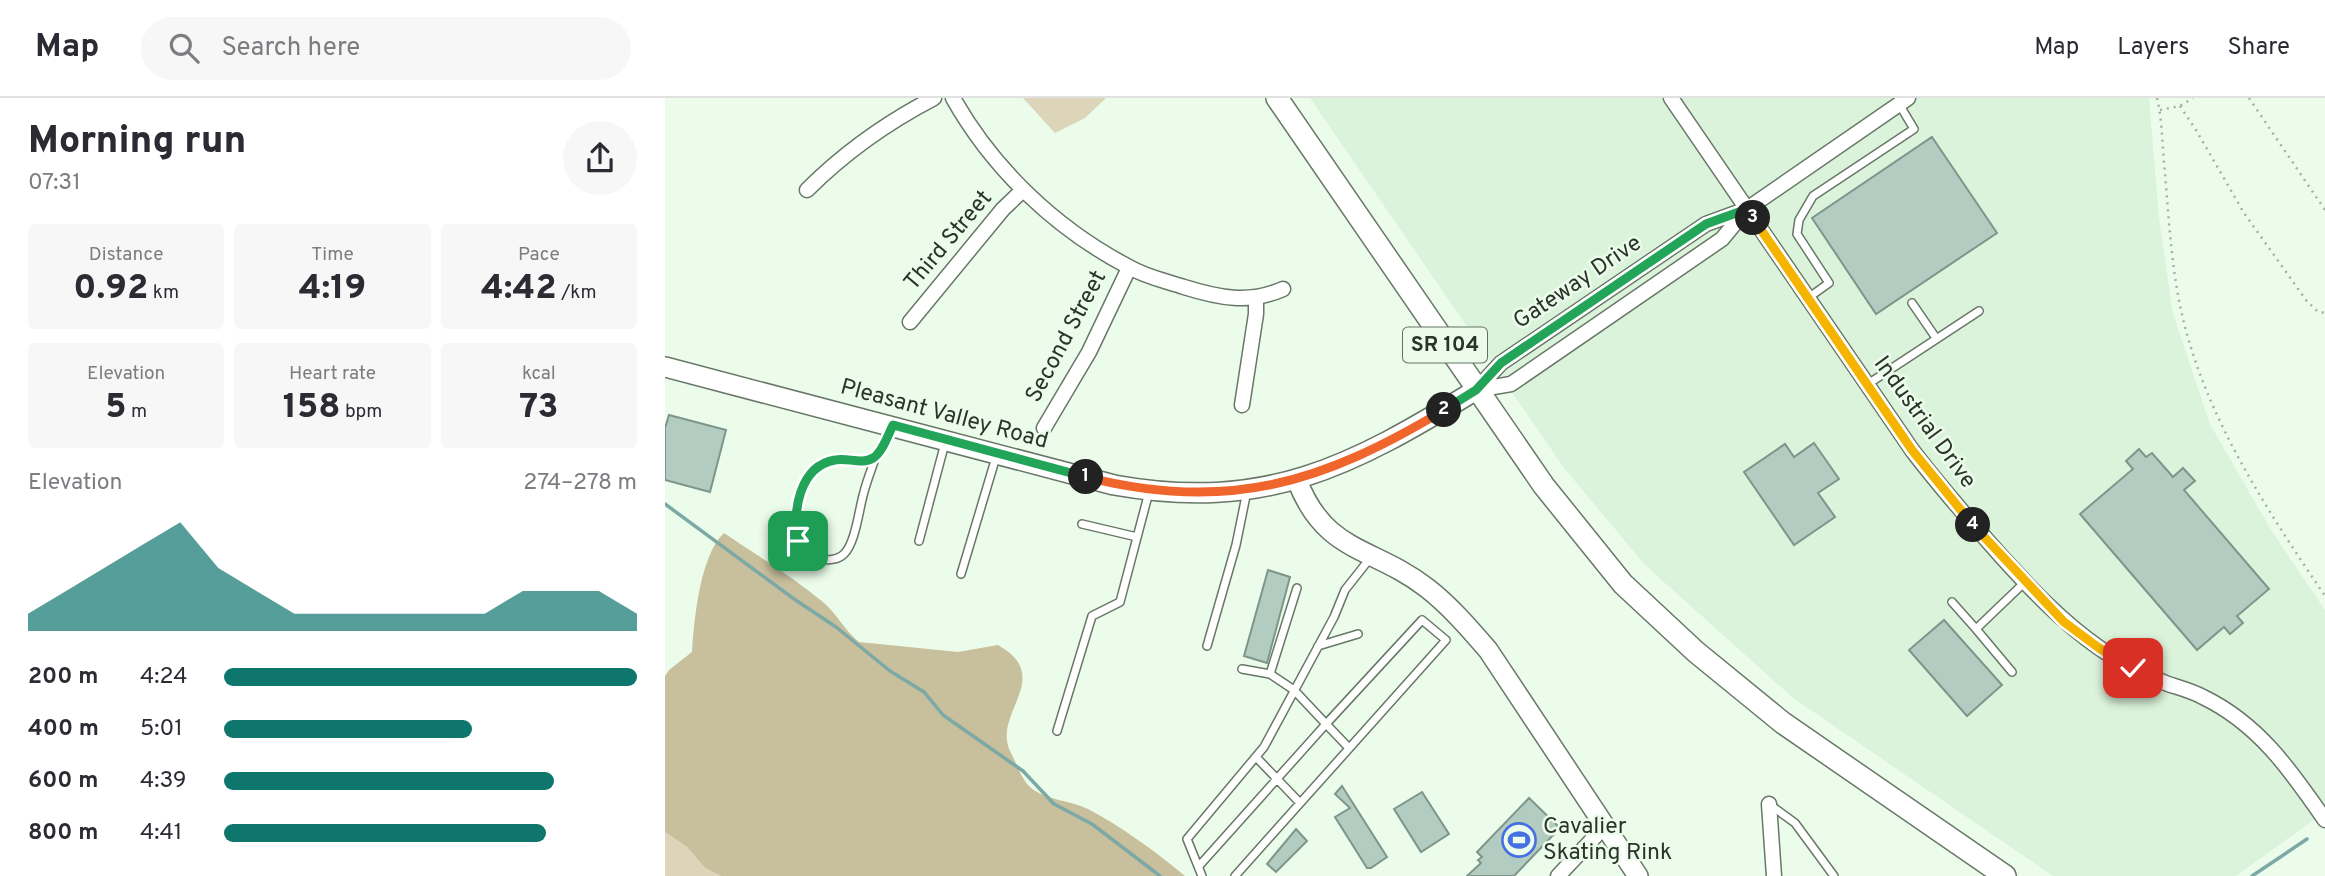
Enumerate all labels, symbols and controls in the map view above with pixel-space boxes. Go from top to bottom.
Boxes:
search box [141,17,631,80]
text: Map [35,27,99,69]
icon: search [165,29,203,67]
text: Search here [221,32,360,65]
text: Map [2034,33,2079,63]
text: Layers [2117,33,2189,63]
text: Share [2227,33,2290,63]
text: Morning run [28,118,246,167]
button: share [563,121,637,195]
text: 07:31 [28,169,81,198]
street label: Third Street [899,185,999,297]
pin: 3 [1735,200,1771,236]
text: 3 [1747,205,1758,229]
street label: Gateway Drive [1508,229,1648,337]
text: Distance [89,243,163,267]
text: Time [311,243,354,267]
text: Pace [518,243,560,267]
street label: Second Street [1020,266,1114,408]
text: 0.92 [73,267,148,311]
text: 4:19 [299,267,366,311]
text: 4:42 [481,267,557,311]
text: km [148,281,179,305]
text: /km [557,281,597,305]
road number: SR 104 [1403,328,1487,362]
street label: Industrial Drive [1866,351,1982,495]
text: Elevation [87,362,165,386]
text: Heart rate [289,362,376,386]
text: kcal [522,362,556,386]
street label: Pleasant Valley Road [837,373,1051,457]
text: 5 [105,386,127,430]
text: 158 [283,386,341,430]
text: 73 [519,386,559,430]
pin: 2 [1427,392,1461,428]
text: 2 [1438,397,1449,421]
text: m [127,400,147,424]
text: bpm [341,400,382,424]
pin: 1 [1069,460,1103,494]
text: 1 [1082,464,1089,488]
text: Elevation [28,469,123,498]
text: 274–278 m [523,469,637,498]
pin: 4 [1955,508,1991,542]
pin [768,511,828,571]
text: 4 [1966,512,1979,536]
icon: arrive [779,522,817,560]
pin [2103,638,2163,698]
icon: check [2114,649,2152,687]
text: 200 m [28,663,98,692]
text: 4:24 [140,663,188,692]
text: 400 m [28,715,99,744]
text: 5:01 [140,715,183,744]
text: 600 m [28,767,98,796]
text: 4:39 [140,767,187,796]
place label: Cavalier Skating Rink [1543,813,1672,868]
text: 800 m [28,819,98,848]
text: 4:41 [140,819,182,848]
sports icon: Cavalier Skating Rink [1500,821,1538,859]

